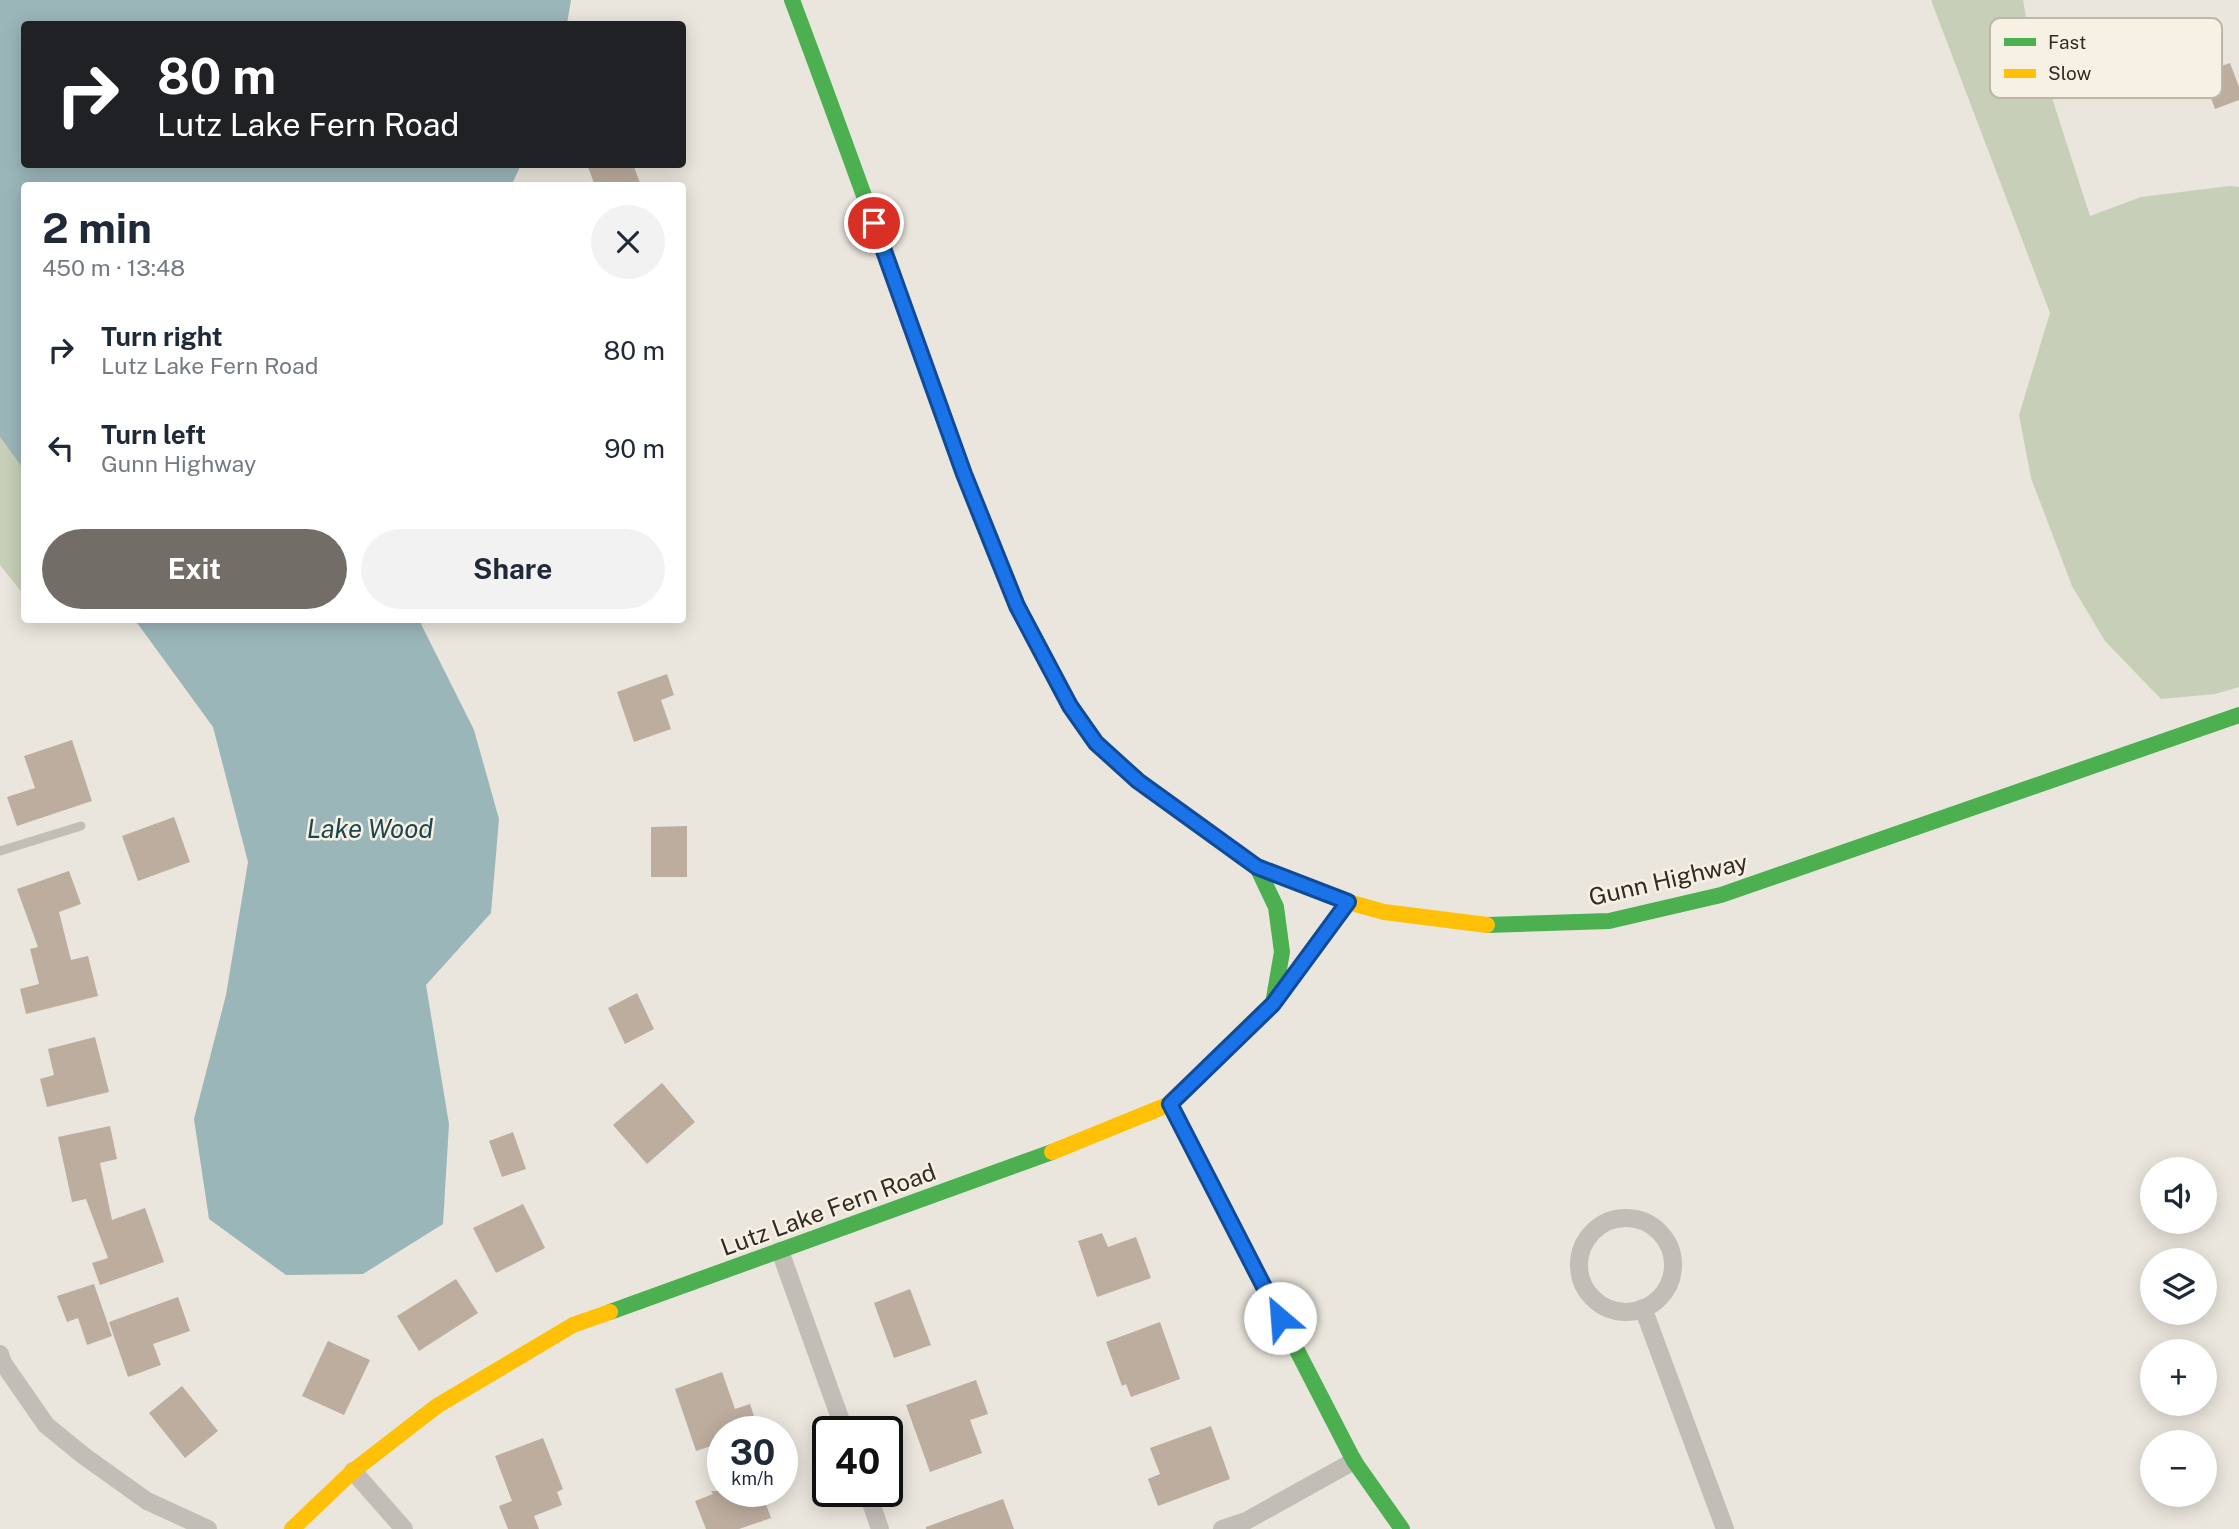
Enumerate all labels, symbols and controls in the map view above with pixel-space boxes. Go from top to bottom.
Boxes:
legend [1990,18,2222,98]
text: Fast [2048,31,2086,53]
text: 80 m [157,47,276,105]
icon: right [42,49,133,140]
text: Slow [2048,62,2092,84]
text: Lutz Lake Fern Road [157,106,459,143]
pin [844,193,904,253]
text: 2 min [42,203,152,252]
icon: arrive [855,204,893,242]
button: close [591,205,665,279]
text: 450 m · 13:48 [42,254,185,281]
text: Turn right [101,321,223,352]
icon: right [42,331,80,369]
text: 80 m [604,335,665,366]
text: Lutz Lake Fern Road [101,352,318,379]
text: Turn left [101,419,206,450]
icon: left [42,429,80,467]
text: 90 m [604,433,665,464]
text: Gunn Highway [101,450,256,477]
button: Exit [42,529,347,609]
button: Share [361,529,665,609]
water label: Lake Wood [307,813,433,844]
street label: Gunn Highway [1586,847,1750,911]
street label: Lutz Lake Fern Road [717,1157,939,1261]
map controls [2140,1157,2217,1507]
button: sound [2140,1157,2217,1234]
button: layers [2140,1248,2217,1325]
position arrow [1243,1281,1317,1355]
button: + [2140,1339,2217,1416]
speed limit sign: 40 [812,1416,903,1507]
button: − [2140,1430,2217,1507]
text: 30 [730,1432,775,1473]
text: km/h [731,1468,774,1489]

